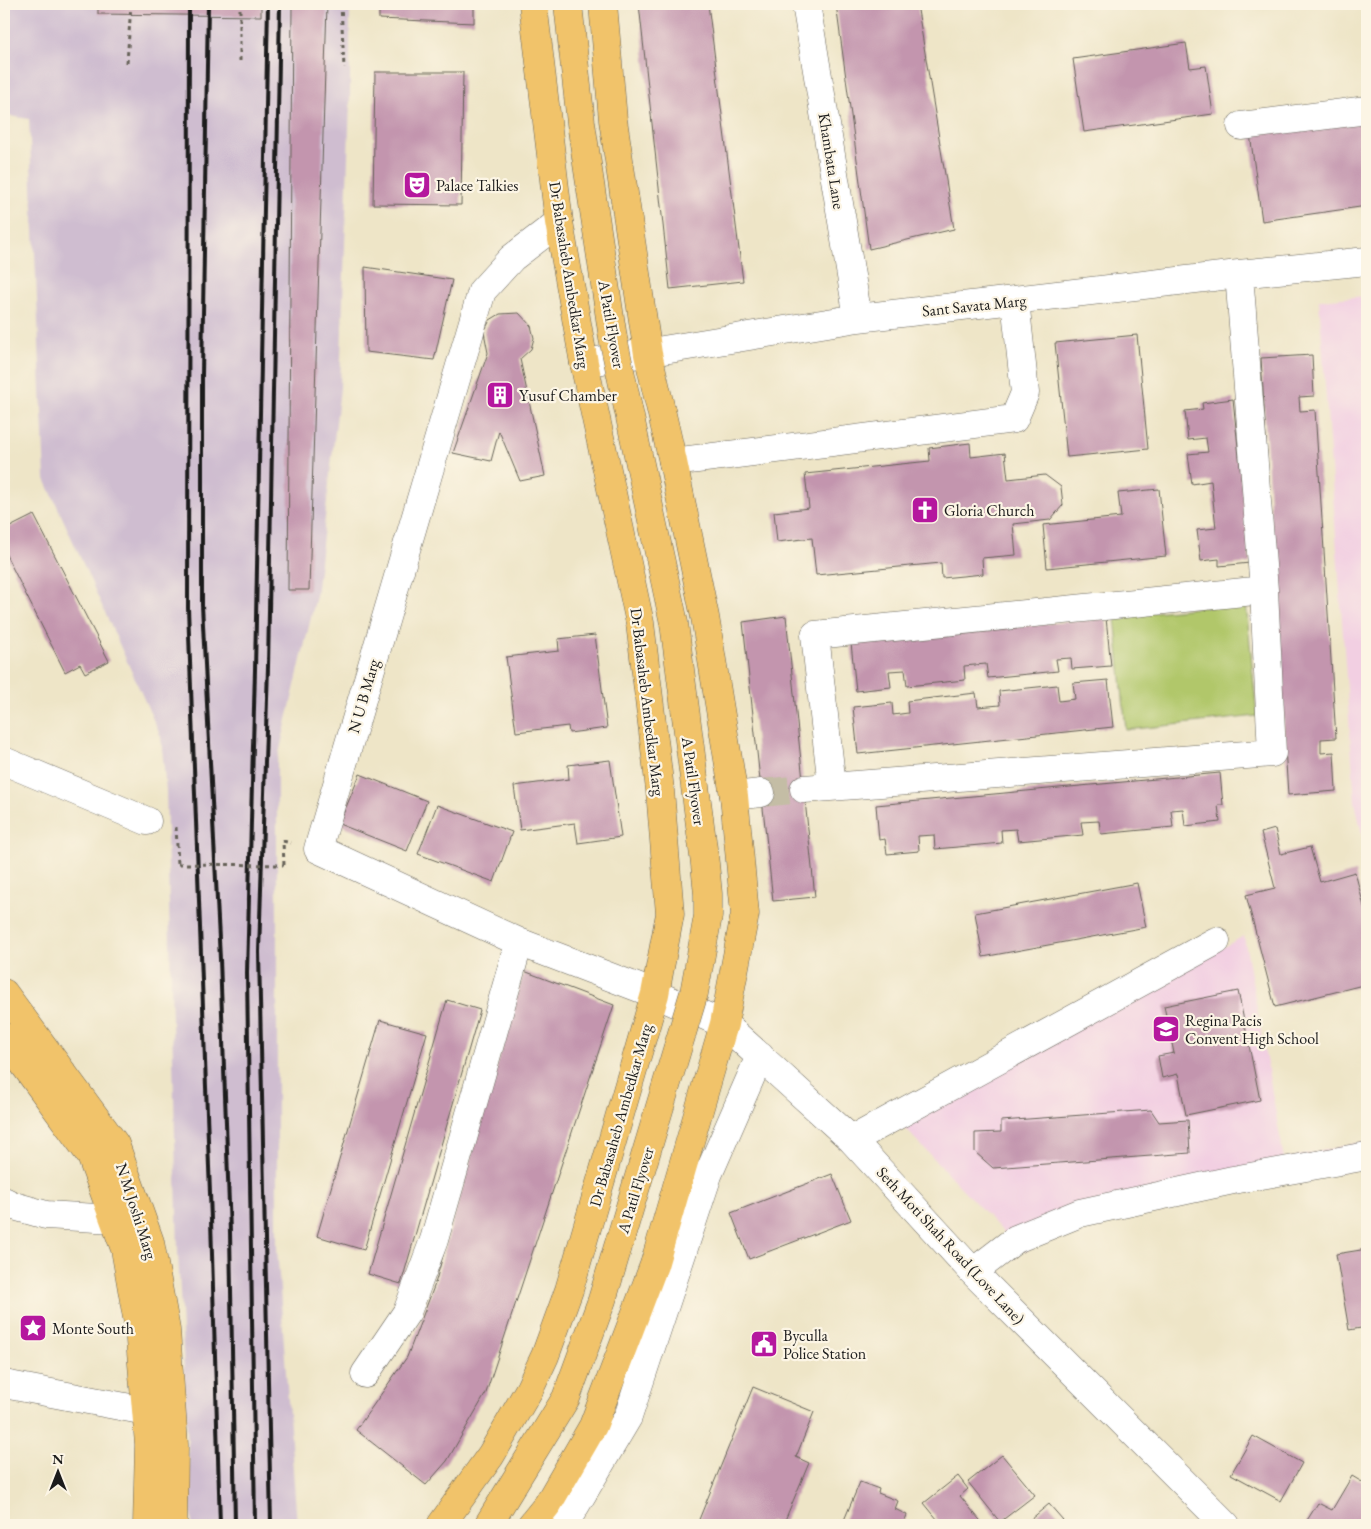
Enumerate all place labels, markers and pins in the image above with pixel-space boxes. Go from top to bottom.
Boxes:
theatre icon: Palace Talkies [402,170,432,200]
place label: Palace Talkies [436,175,518,196]
building icon: Yusuf Chamber [485,380,515,410]
place label: Yusuf Chamber [519,385,617,406]
church icon: Gloria Church [910,495,940,525]
place label: Gloria Church [944,500,1034,521]
place label: Regina Pacis Convent High School [1185,1010,1319,1049]
school or university icon: Regina Pacis Convent High School [1151,1014,1181,1044]
place icon: Monte South [18,1313,48,1343]
place label: Monte South [52,1318,134,1339]
place label: Byculla Police Station [783,1325,867,1364]
public building icon: Byculla Police Station [749,1329,779,1359]

